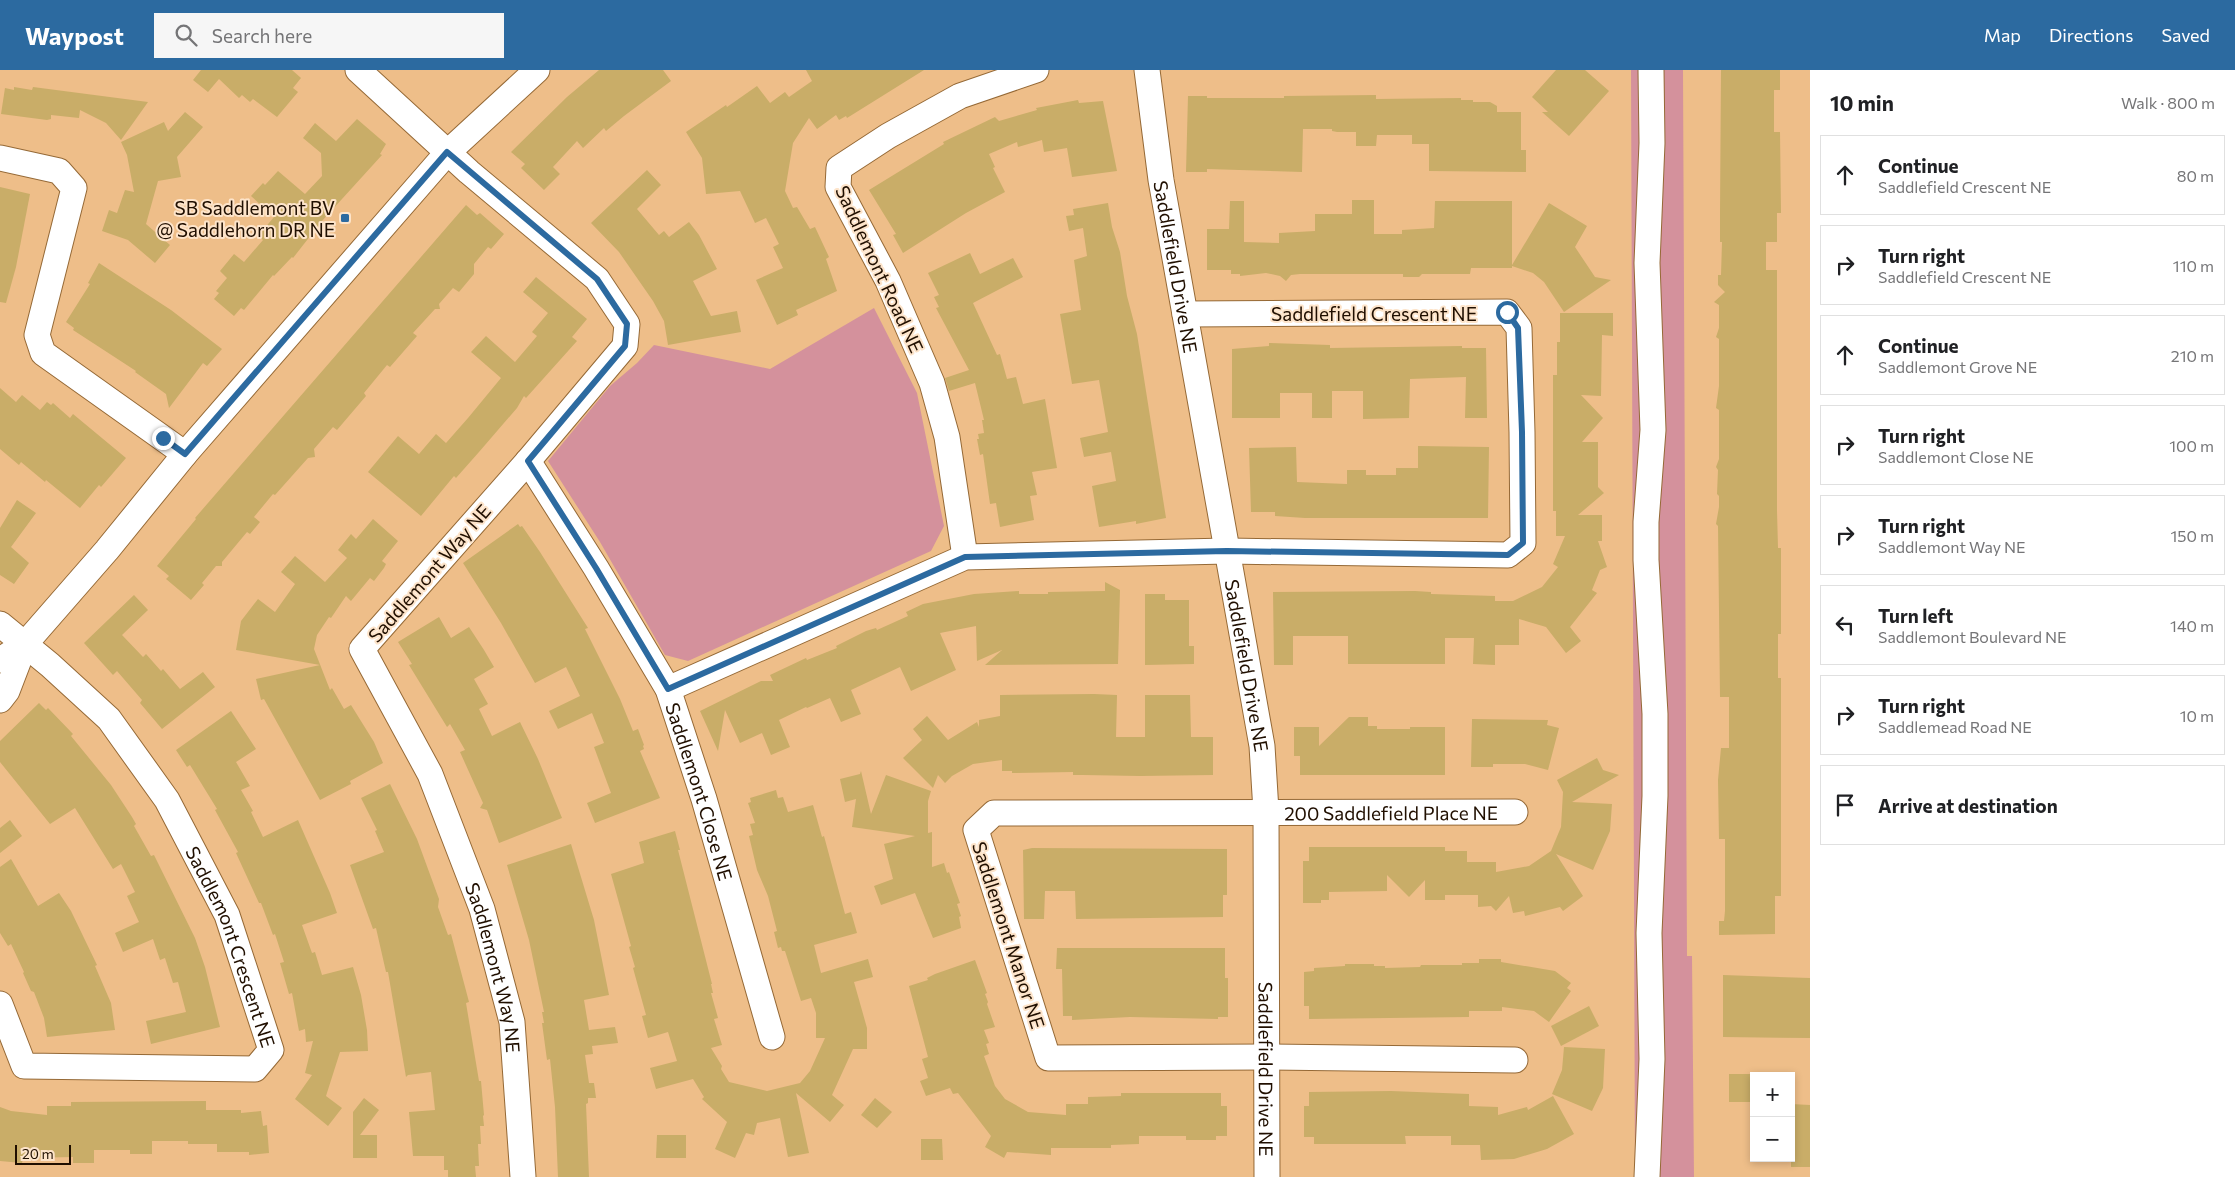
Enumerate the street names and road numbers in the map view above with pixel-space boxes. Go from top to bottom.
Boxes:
street label: Saddlefield Drive NE [1150,179,1203,355]
street label: Saddlemont Road NE [831,182,929,356]
street label: Saddlefield Crescent NE [1271,302,1477,325]
street label: Saddlemont Way NE [363,499,495,647]
street label: Saddlefield Drive NE [1221,577,1274,754]
street label: Saddlemont Close NE [662,700,738,883]
street label: 200 Saddlefield Place NE [1284,801,1498,824]
street label: Saddlemont Manor NE [968,839,1050,1031]
street label: Saddlemont Crescent NE [182,842,281,1050]
street label: Saddlemont Way NE [461,879,526,1054]
street label: Saddlefield Drive NE [1255,982,1278,1157]

